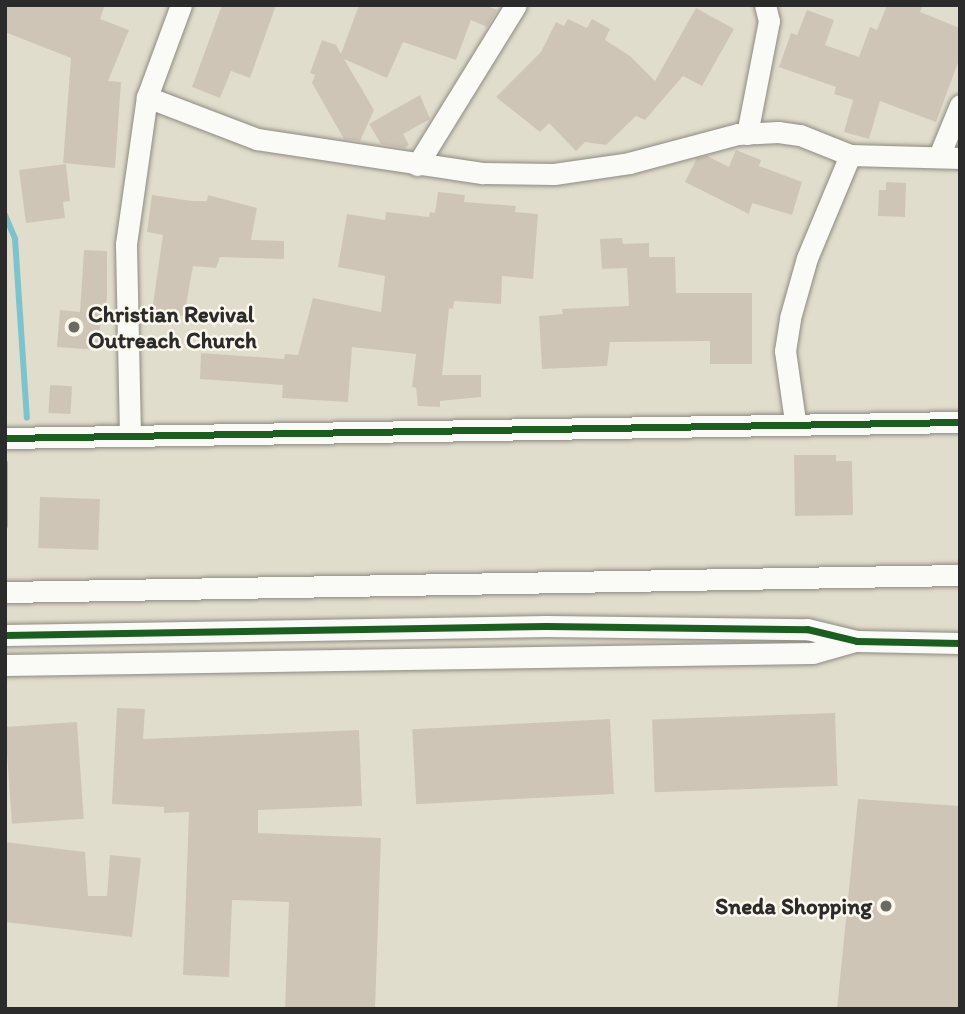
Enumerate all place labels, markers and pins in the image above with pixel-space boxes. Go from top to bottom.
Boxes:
place label: Christian Revival Outreach Church [88,300,258,354]
marker: Christian Revival Outreach Church [66,319,82,335]
place label: Sneda Shopping [715,892,872,920]
marker: Sneda Shopping [878,898,894,914]

